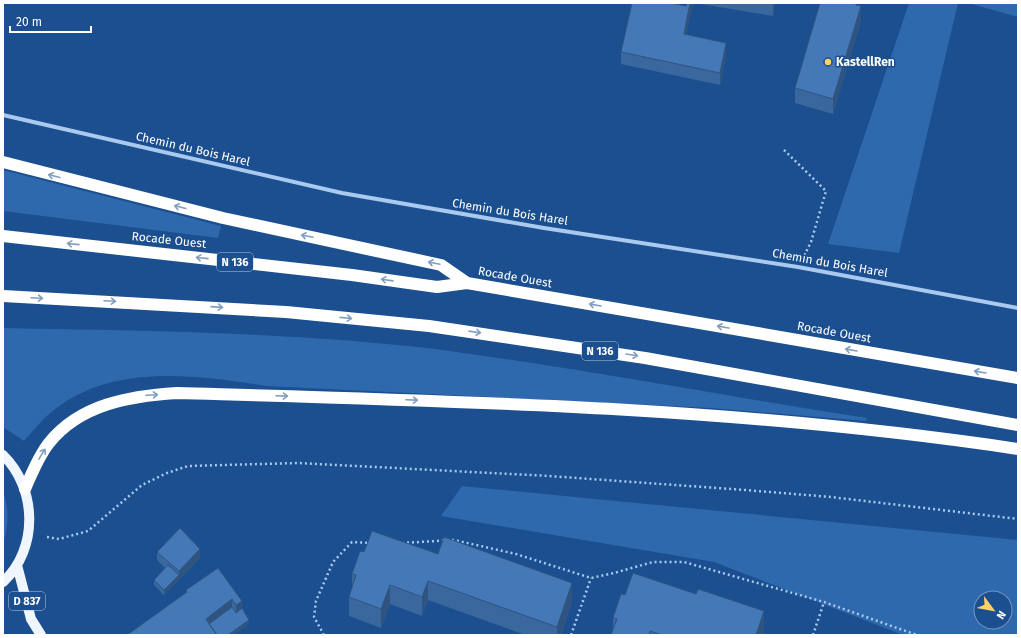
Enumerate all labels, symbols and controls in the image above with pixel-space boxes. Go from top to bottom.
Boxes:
scale bar [10,8,91,34]
text: 20 m [16,15,42,29]
place label: KastellRen [836,55,895,69]
marker: KastellRen [823,57,833,67]
street label: Chemin du Bois Harel [134,129,252,169]
one-way arrow [48,171,61,179]
street label: Chemin du Bois Harel [451,196,569,228]
one-way arrow [174,203,187,211]
street label: Rocade Ouest [131,229,208,251]
one-way arrow [301,231,314,239]
one-way arrow [67,240,80,248]
street label: Chemin du Bois Harel [771,246,889,280]
road number: N 136 [217,253,253,271]
one-way arrow [196,254,209,262]
one-way arrow [428,259,441,267]
street label: Rocade Ouest [477,264,554,291]
one-way arrow [381,276,394,284]
one-way arrow [30,294,43,302]
one-way arrow [103,298,116,305]
one-way arrow [589,301,602,309]
one-way arrow [210,304,223,311]
one-way arrow [339,314,352,321]
street label: Rocade Ouest [796,319,873,346]
one-way arrow [717,323,730,331]
one-way arrow [468,328,481,336]
road number: N 136 [582,342,618,360]
one-way arrow [845,345,858,353]
one-way arrow [625,352,638,360]
one-way arrow [973,367,986,375]
one-way arrow [145,391,158,398]
one-way arrow [275,393,288,400]
one-way arrow [405,396,418,404]
one-way arrow [38,449,46,460]
north arrow [973,590,1013,630]
road number: D 837 [9,592,45,610]
text: N [994,608,1009,622]

